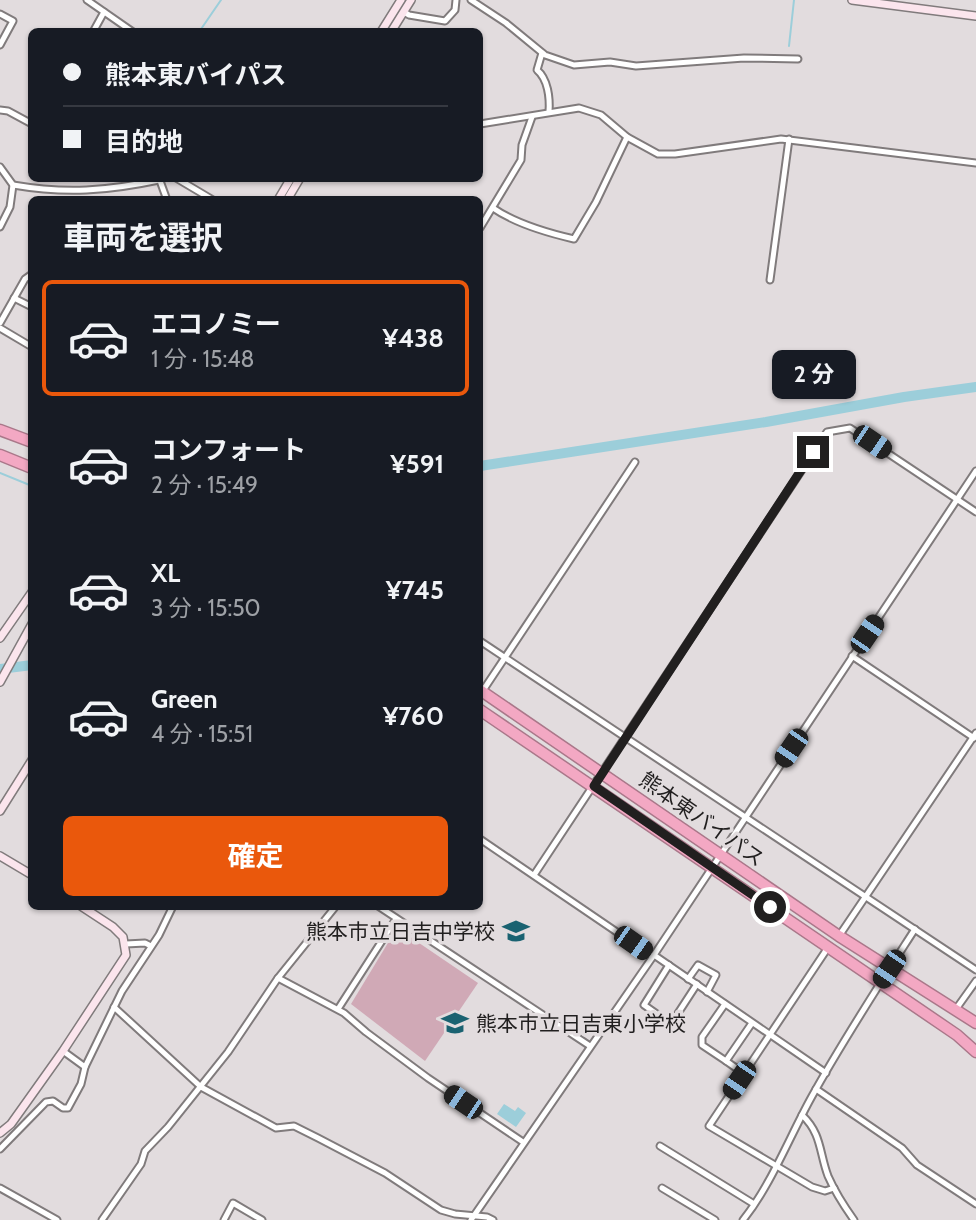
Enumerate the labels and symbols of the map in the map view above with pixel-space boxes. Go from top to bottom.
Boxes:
callout: 2 分 [771,350,855,400]
car [849,422,896,462]
route end [797,436,829,468]
car [847,611,888,657]
car [771,725,812,771]
street label: 熊本東バイパス [635,767,769,871]
route start [754,891,786,923]
school or university icon: 熊本市立日吉中学校 [501,916,531,946]
place label: 熊本市立日吉中学校 [306,919,495,944]
car [610,922,657,964]
car [869,946,910,992]
school or university icon: 熊本市立日吉東小学校 [440,1008,470,1038]
place label: 熊本市立日吉東小学校 [476,1011,686,1036]
car [719,1057,760,1103]
car [440,1082,487,1122]

